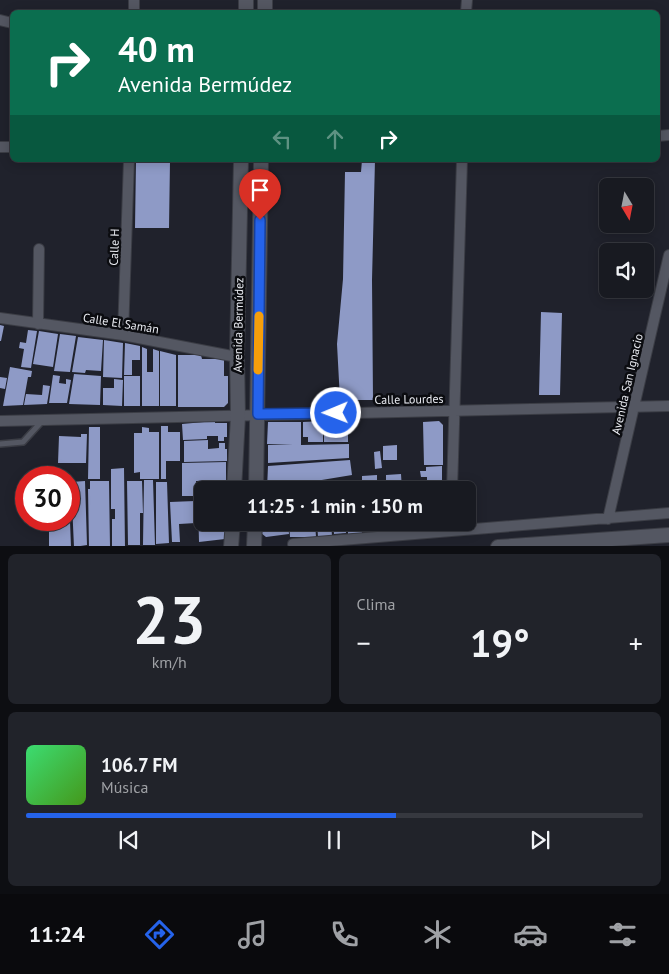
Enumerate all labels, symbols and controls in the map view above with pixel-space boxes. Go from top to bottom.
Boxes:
text: 40 m [118,26,195,72]
icon: right [35,30,100,95]
text: Avenida Bermúdez [118,70,292,98]
icon: left [268,125,296,153]
icon: ahead [321,125,349,153]
icon: right [374,125,402,153]
pin [239,169,281,220]
icon: arrive [246,176,274,204]
north arrow [599,178,654,232]
map controls [599,178,654,298]
street label: Calle H [106,228,122,266]
button: sound [599,243,654,298]
street label: Avenida Bermúdez [230,277,246,373]
street label: Calle El Samán [82,310,160,336]
street label: Avenida San Ignacio [608,332,646,436]
position arrow [309,386,361,438]
street label: Calle Lourdes [374,391,444,407]
speed limit sign: 30 [15,466,80,531]
text: 11:25 · 1 min · 150 m [247,494,423,518]
text: 23 [132,577,206,661]
text: Clima [357,594,396,614]
text: 19° [470,618,530,667]
text: − [357,624,371,661]
text: + [629,624,643,661]
text: km/h [152,652,187,672]
text: 106.7 FM [101,753,177,777]
text: Música [101,777,148,797]
icon: previous [115,826,143,854]
icon: pause [320,826,348,854]
icon: next [526,826,554,854]
icon: directions [142,917,177,952]
icon: music [235,917,270,952]
icon: phone [327,917,362,952]
icon: climate [420,917,455,952]
icon: car [513,917,548,952]
icon: filters [605,917,640,952]
text: 11:24 [29,920,85,948]

